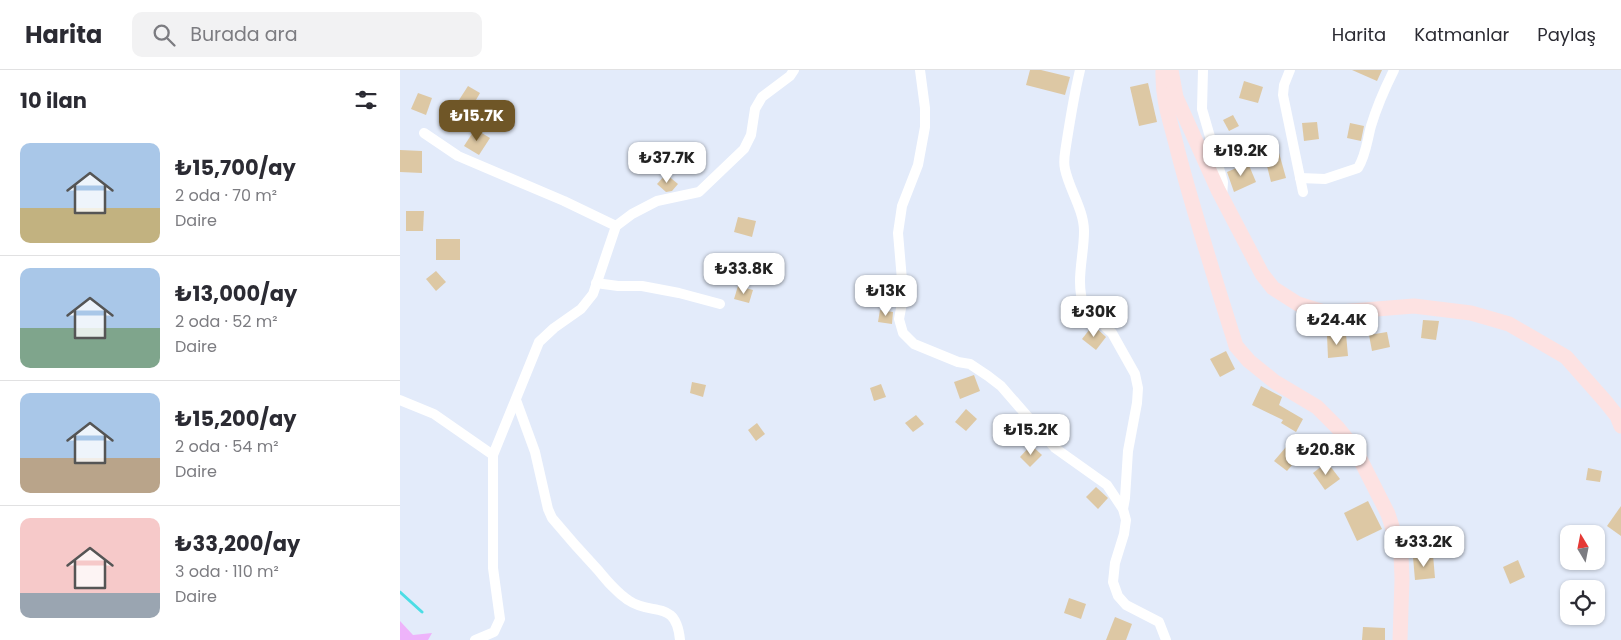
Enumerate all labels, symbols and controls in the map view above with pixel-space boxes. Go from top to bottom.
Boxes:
search box [132,12,482,57]
text: Harita [25,18,102,51]
icon: search [150,21,178,49]
text: Burada ara [190,21,298,48]
text: Harita [1332,22,1386,47]
text: Katmanlar [1414,22,1509,47]
text: Paylaş [1537,22,1596,47]
text: 10 ilan [20,86,87,115]
icon: filters [352,86,380,114]
pin: ₺15.7K [436,100,518,142]
text: ₺15.7K [450,104,504,127]
pin: ₺19.2K [1200,134,1282,177]
text: ₺19.2K [1214,139,1268,162]
pin: ₺37.7K [626,142,708,184]
text: ₺37.7K [639,146,695,169]
text: ₺15,700/ay [175,153,296,182]
icon: home [60,163,120,223]
text: 2 oda · 70 m² [175,184,277,207]
text: Daire [175,209,217,232]
pin: ₺33.8K [703,252,785,295]
text: ₺33.8K [715,257,773,280]
pin: ₺13K [856,274,916,317]
text: ₺13,000/ay [175,279,297,308]
text: ₺13K [866,279,906,302]
icon: home [60,288,120,348]
pin: ₺30K [1064,296,1124,338]
text: ₺30K [1072,300,1116,323]
pin: ₺24.4K [1296,304,1378,346]
text: ₺24.4K [1307,308,1367,331]
text: 2 oda · 52 m² [175,310,278,333]
text: Daire [175,335,217,358]
text: ₺15,200/ay [175,404,297,433]
icon: home [60,413,120,473]
pin: ₺15.2K [990,414,1072,456]
text: ₺15.2K [1004,418,1058,441]
pin: ₺20.8K [1285,434,1367,476]
text: 2 oda · 54 m² [175,435,278,458]
text: ₺20.8K [1297,438,1355,461]
text: Daire [175,460,217,483]
north arrow [1560,525,1605,570]
map controls [1560,525,1605,625]
pin: ₺33.2K [1383,526,1465,568]
text: ₺33,200/ay [175,529,300,558]
text: ₺33.2K [1395,530,1453,553]
icon: home [60,538,120,598]
text: 3 oda · 110 m² [175,560,279,583]
button: locate [1560,580,1605,625]
text: Daire [175,585,217,608]

